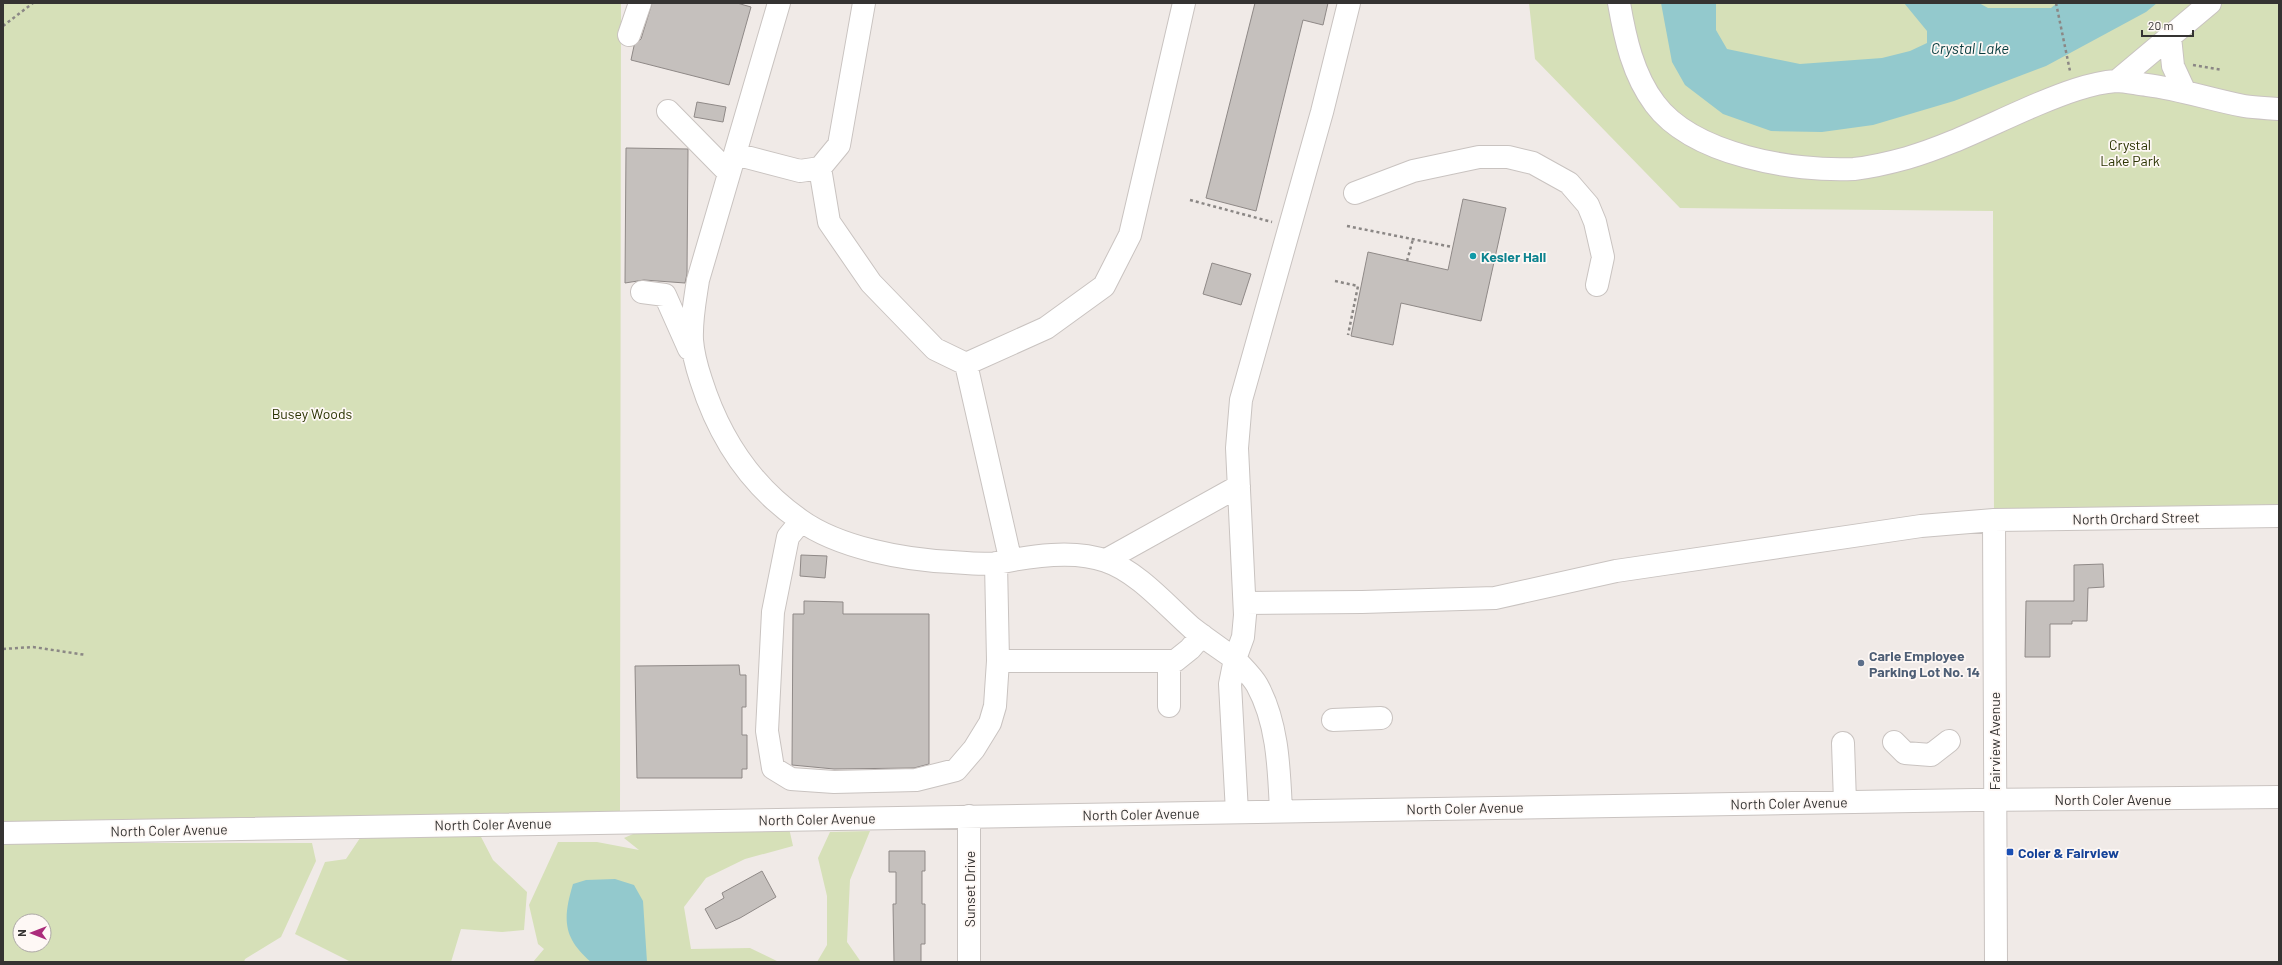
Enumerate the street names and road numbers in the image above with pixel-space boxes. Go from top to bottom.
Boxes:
street label: North Orchard Street [2072,508,2200,528]
street label: Fairview Avenue [1986,692,2003,790]
street label: North Coler Avenue [2054,791,2172,808]
street label: North Coler Avenue [1730,793,1848,813]
street label: North Coler Avenue [1406,798,1524,818]
street label: North Coler Avenue [1082,804,1200,824]
street label: North Coler Avenue [758,809,876,829]
street label: North Coler Avenue [434,814,552,834]
street label: North Coler Avenue [110,820,228,840]
street label: Sunset Drive [961,851,978,927]

